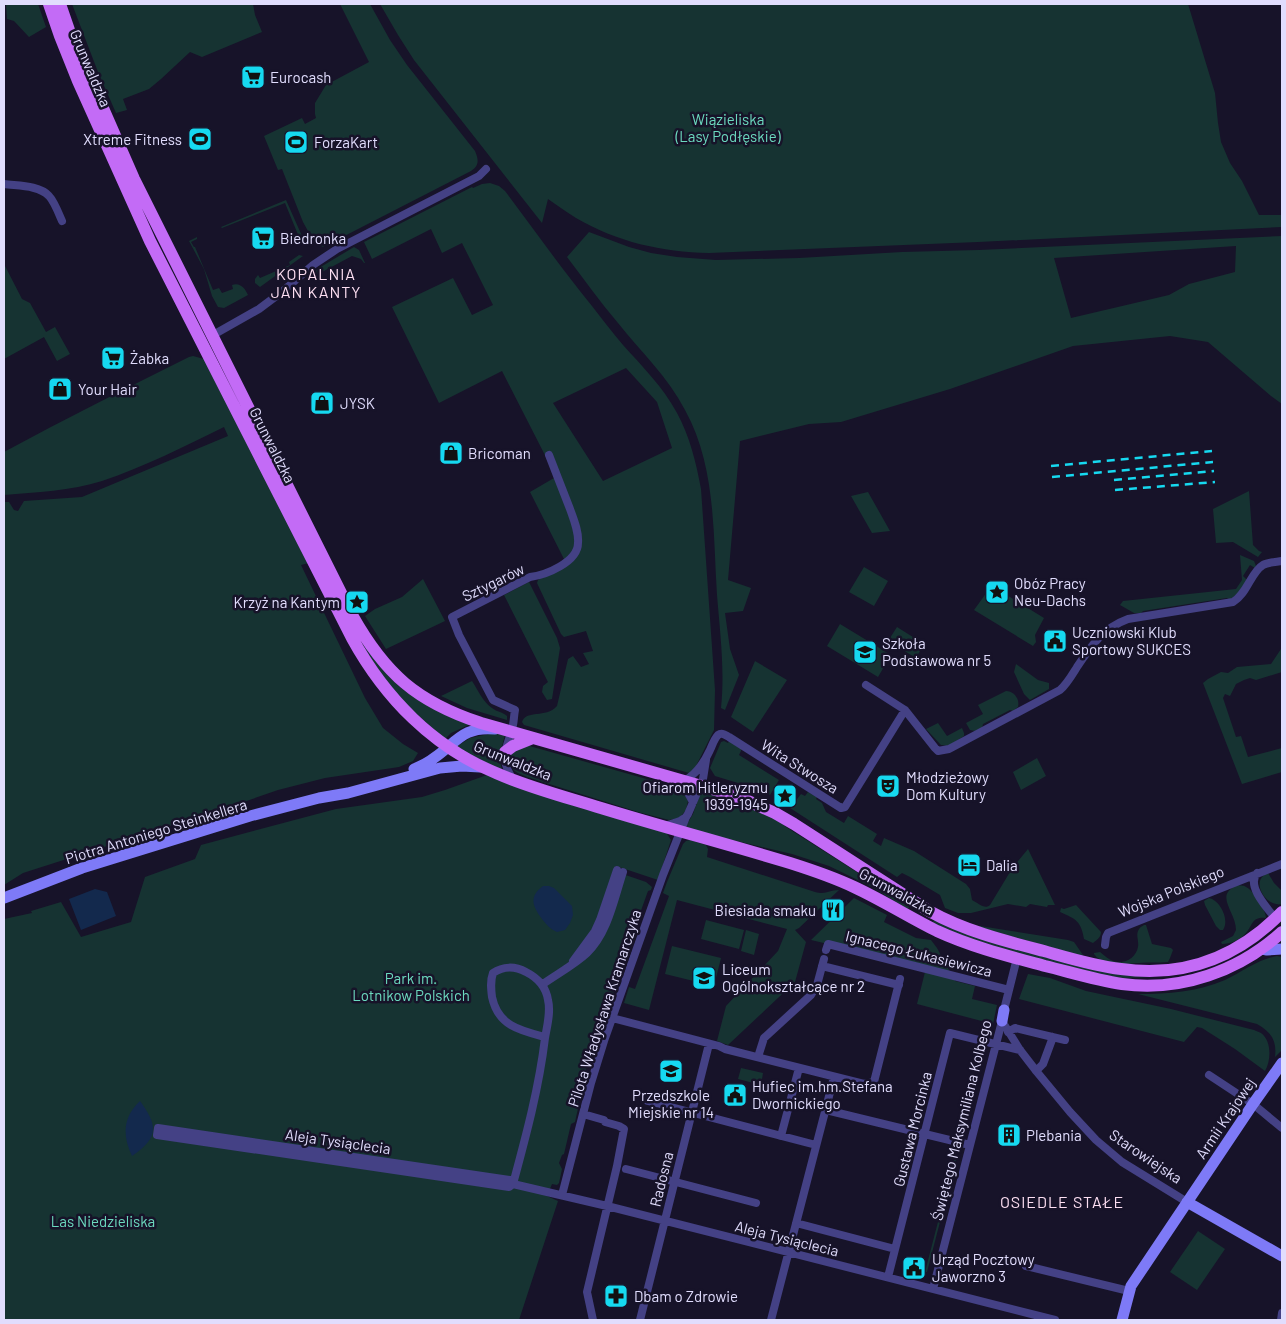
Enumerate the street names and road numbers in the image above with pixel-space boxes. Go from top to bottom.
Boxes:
street label: Grunwaldzka [67,27,115,109]
street label: Grunwaldzka [246,404,300,486]
street label: Sztygarów [459,559,527,605]
street label: Wita Stwosza [758,735,842,797]
street label: Grunwaldzka [471,736,555,784]
street label: Piotra Antoniego Steinkellera [63,795,249,867]
street label: Wojska Polskiego [1115,862,1227,920]
street label: Grunwaldzka [856,864,938,918]
street label: Pilota Władysława Kramarczyka [564,907,644,1109]
street label: Ignacego Łukasiewicza [844,926,994,980]
street label: Świętego Maksymiliana Kolbego [927,1018,995,1222]
street label: Gustawa Morcinka [889,1070,935,1188]
street label: Armii Krajowej [1191,1074,1259,1162]
street label: Aleja Tysiąclecia [284,1125,392,1157]
street label: Starowiejska [1106,1125,1186,1187]
street label: Radosna [645,1150,677,1208]
street label: Aleja Tysiąclecia [733,1216,841,1260]

